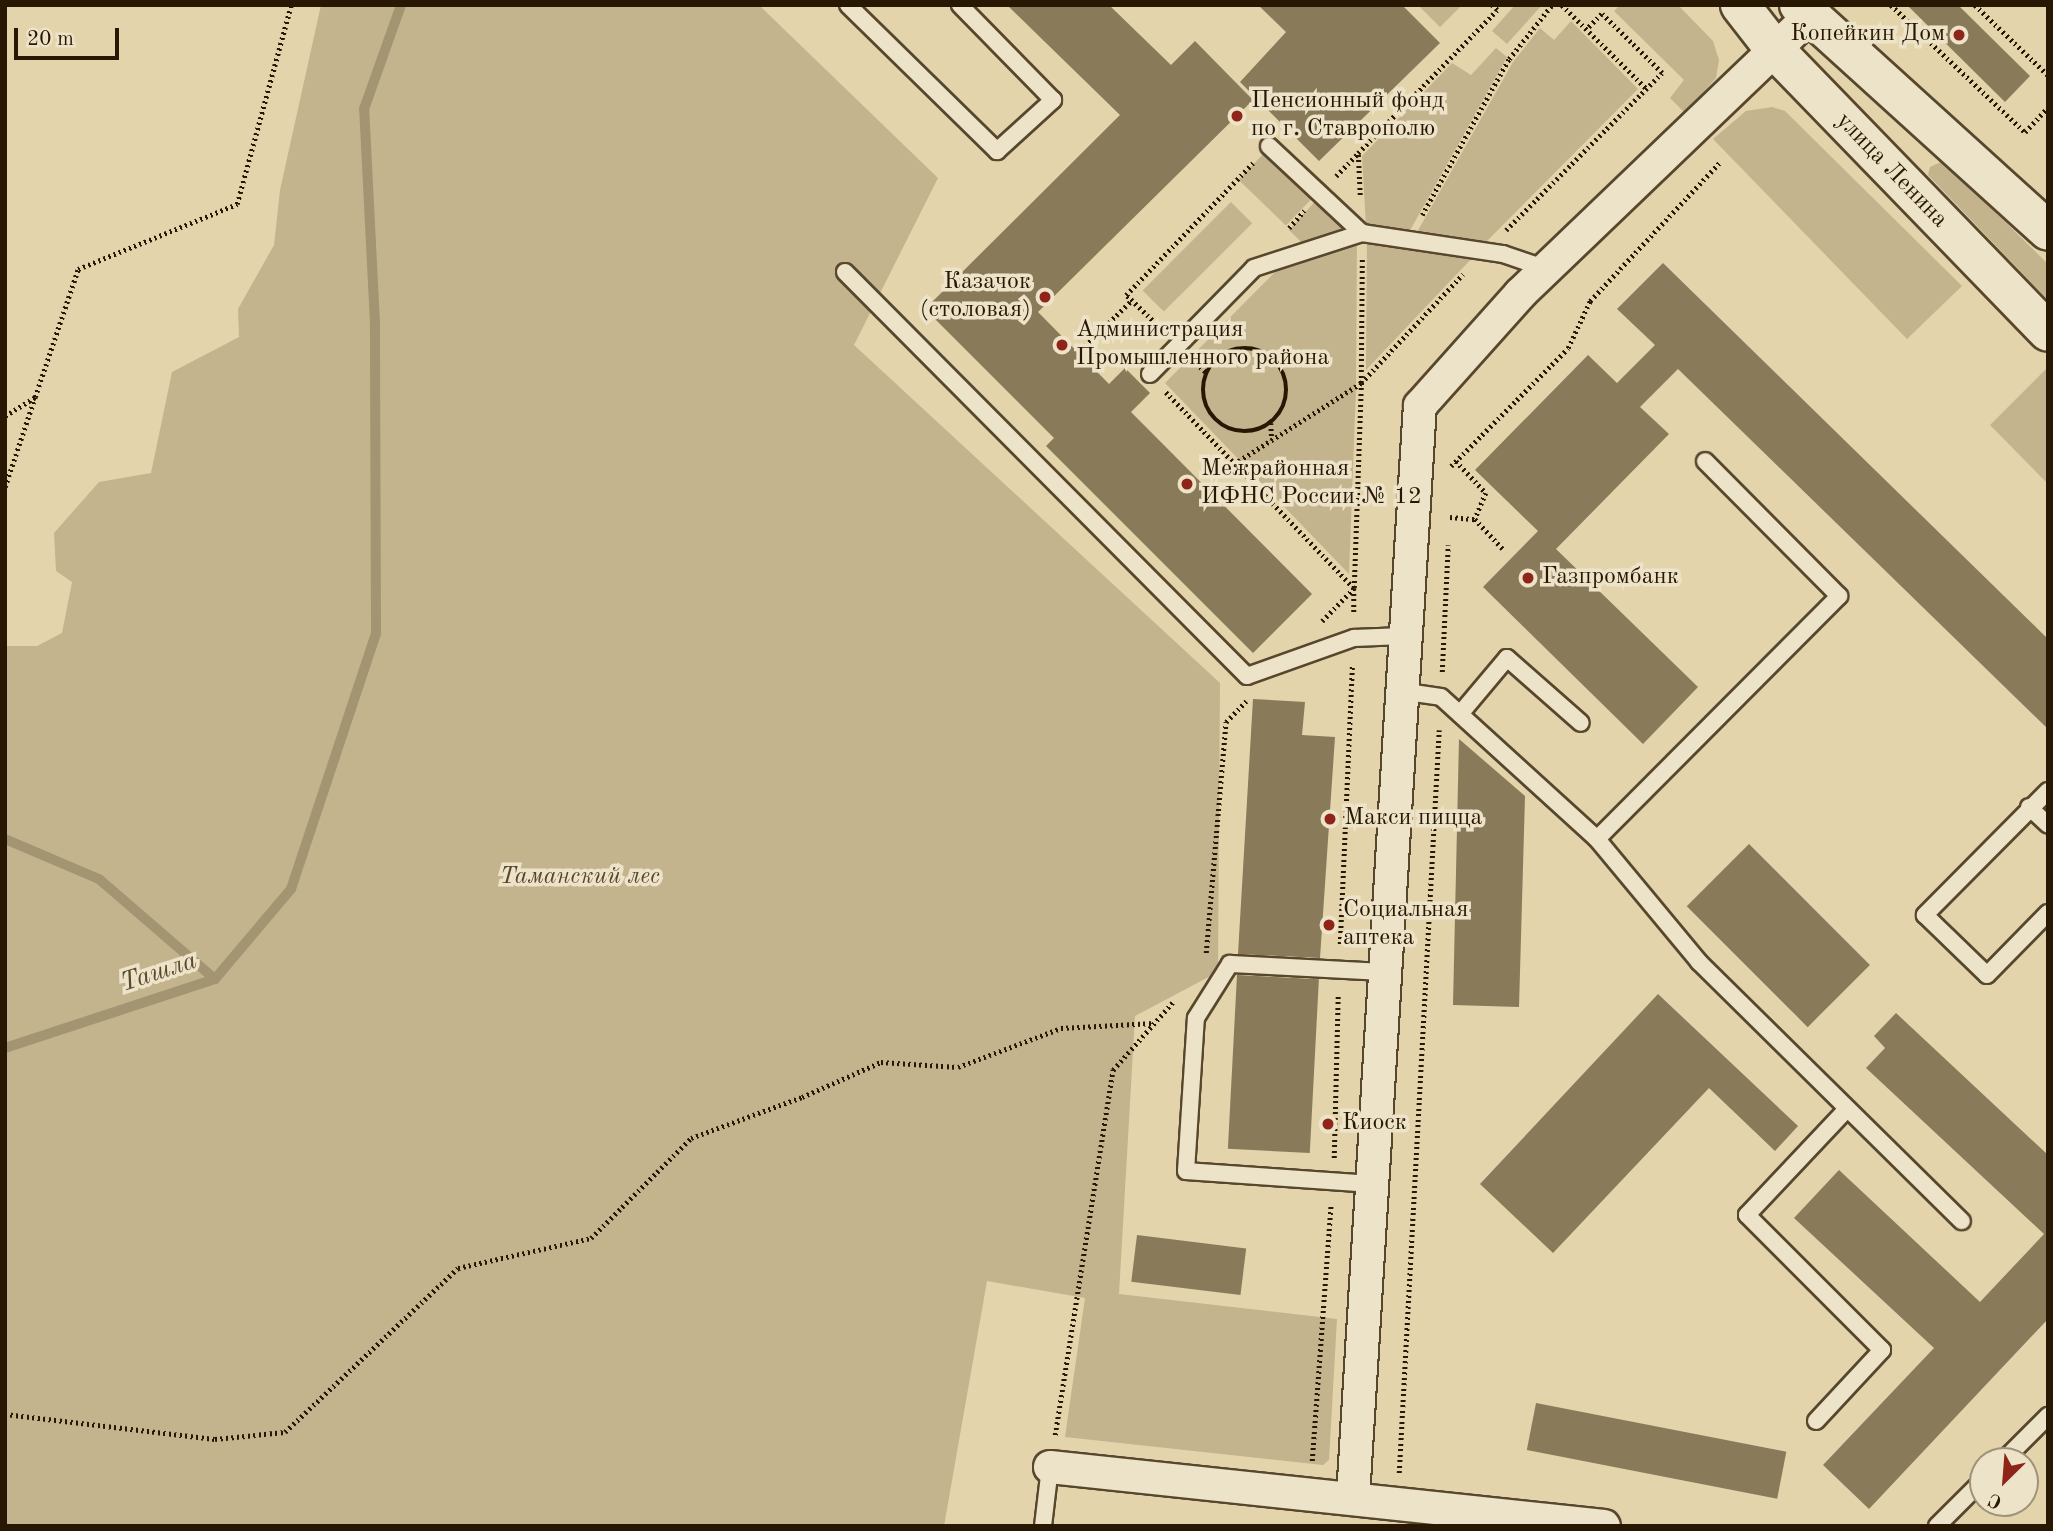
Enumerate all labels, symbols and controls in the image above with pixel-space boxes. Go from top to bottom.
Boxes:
scale bar [18,14,122,58]
place label: Копейкин Дом [1790,21,1945,49]
marker: Копейкин Дом [1951,27,1967,43]
text: 20 m [27,29,74,50]
place label: Пенсионный фонд по г. Ставрополю [1251,88,1444,144]
street label: улица Ленина [1829,107,1953,235]
marker: Пенсионный фонд по г. Ставрополю [1229,108,1245,124]
place label: Казачок (столовая) [920,269,1031,325]
marker: Казачок (столовая) [1037,289,1053,305]
place label: Администрация Промышленного района [1076,317,1329,373]
marker: Администрация Промышленного района [1054,337,1070,353]
place label: Межрайонная ИФНС России № 12 [1201,456,1422,512]
marker: Межрайонная ИФНС России № 12 [1179,476,1195,492]
place label: Газпромбанк [1542,564,1679,592]
marker: Газпромбанк [1520,570,1536,586]
place label: Макси пицца [1344,805,1482,833]
marker: Макси пицца [1322,811,1338,827]
park label: Таманский лес [500,864,660,892]
place label: Социальная аптека [1343,897,1468,953]
marker: Социальная аптека [1321,917,1337,933]
water label: Ташла [117,946,201,1000]
place label: Киоск [1342,1110,1407,1138]
marker: Киоск [1320,1116,1336,1132]
north arrow [1969,1447,2039,1517]
text: С [1986,1488,2005,1511]

